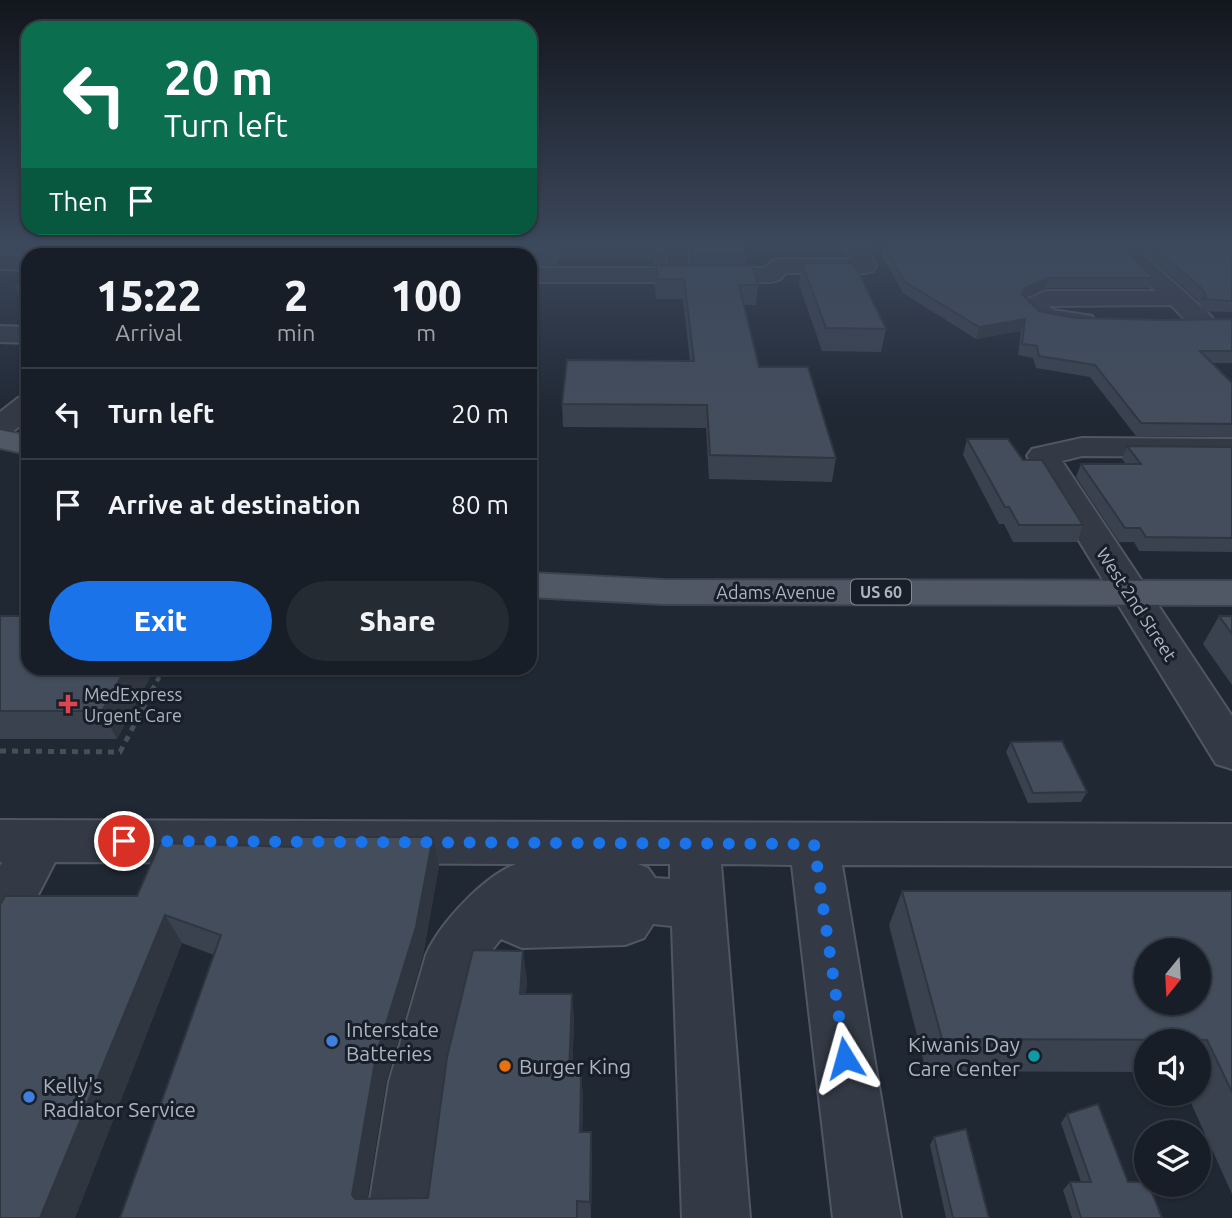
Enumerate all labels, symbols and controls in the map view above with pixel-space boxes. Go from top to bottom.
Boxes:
icon: left [49,49,140,140]
text: 20 m [164,49,273,104]
text: Turn left [164,107,288,143]
icon: arrive [122,182,160,220]
text: Then [49,187,108,216]
text: 15:22 [96,272,201,319]
text: 2 [284,272,308,319]
text: 100 [391,272,462,319]
text: Arrival [115,320,182,345]
text: min [277,320,315,345]
text: m [416,320,436,345]
icon: left [49,395,87,433]
text: Turn left [108,399,214,428]
text: 20 m [451,399,509,428]
icon: arrive [49,486,87,524]
text: Arrive at destination [108,490,361,519]
text: 80 m [451,490,509,519]
street label: West 2nd Street [1093,544,1181,664]
road number: US 60 [851,580,911,604]
button: Exit [49,581,272,661]
button: Share [286,581,509,661]
street label: Adams Avenue [716,582,836,602]
place label: MedExpress Urgent Care [84,684,183,725]
marker: MedExpress Urgent Care [58,694,78,714]
pin [94,811,154,871]
icon: arrive [105,822,143,860]
north arrow [1134,938,1211,1015]
map controls [1134,938,1211,1197]
place label: Interstate Batteries [346,1017,439,1065]
position arrow [808,1021,882,1095]
button: sound [1134,1029,1211,1106]
place label: Kiwanis Day Care Center [908,1032,1020,1080]
marker: Interstate Batteries [324,1033,340,1049]
marker: Kiwanis Day Care Center [1026,1048,1042,1064]
place label: Burger King [519,1054,631,1078]
marker: Burger King [497,1058,513,1074]
place label: Kelly's Radiator Service [43,1073,196,1121]
marker: Kelly's Radiator Service [21,1089,37,1105]
button: layers [1134,1120,1211,1197]

